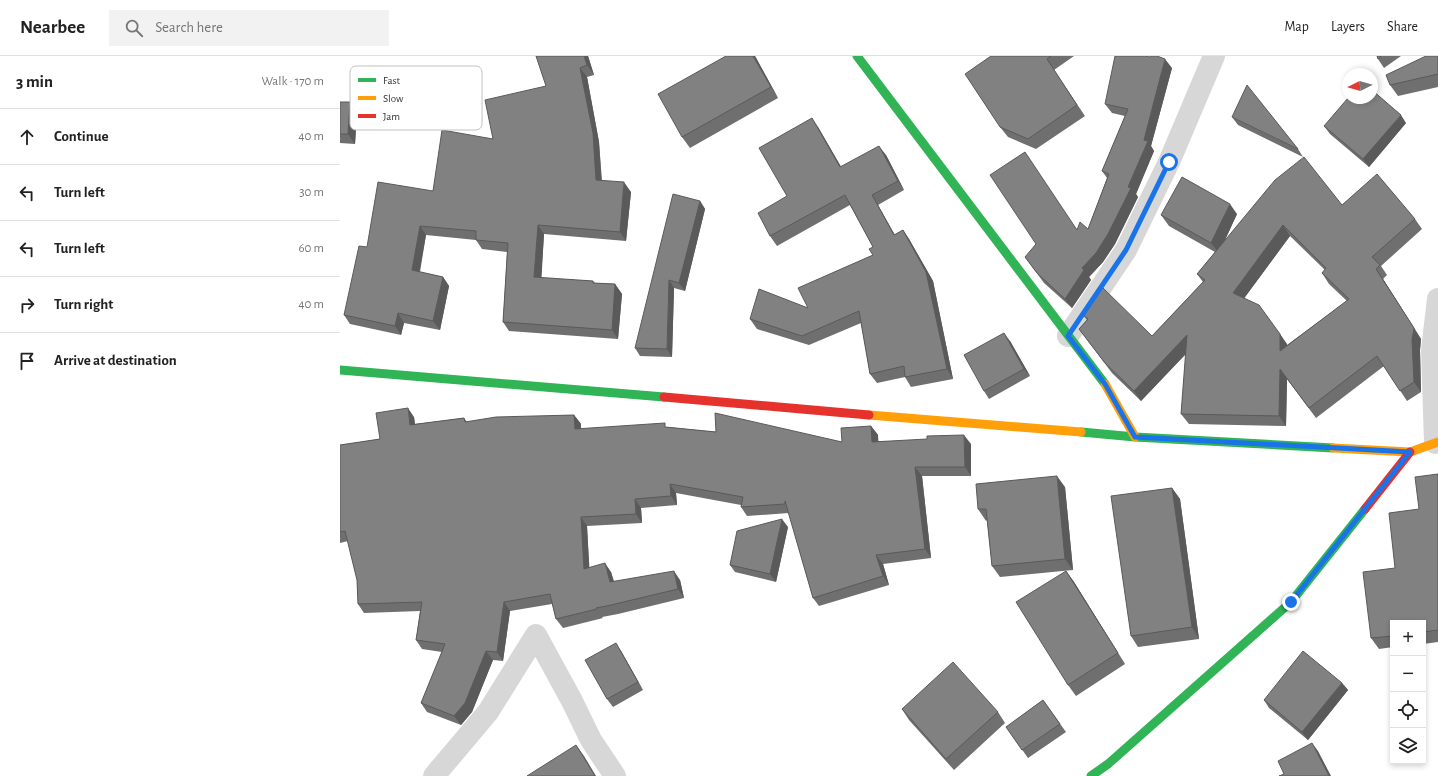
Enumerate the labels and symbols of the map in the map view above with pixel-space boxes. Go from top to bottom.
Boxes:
legend [350,66,482,130]
north arrow [1342,68,1378,104]
text: Fast [383,75,401,86]
text: Slow [383,93,404,104]
text: Jam [383,111,400,122]
route start [1160,153,1178,171]
route end [1282,593,1300,611]

